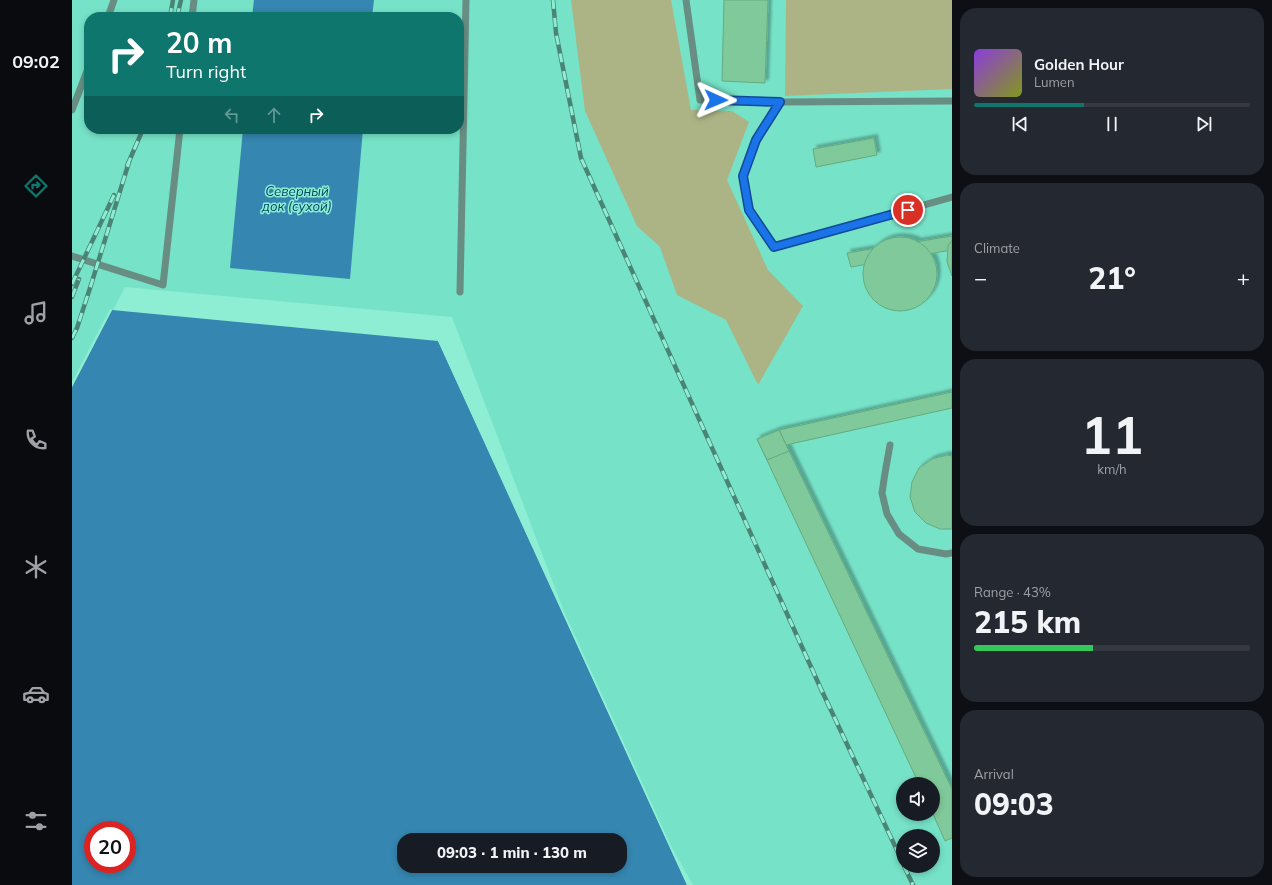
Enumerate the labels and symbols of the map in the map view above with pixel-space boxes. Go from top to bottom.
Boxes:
position arrow [695,79,737,121]
water label: Северный док (сухой) [261,183,332,214]
pin [891,193,925,227]
speed limit sign: 20 [84,821,136,873]

